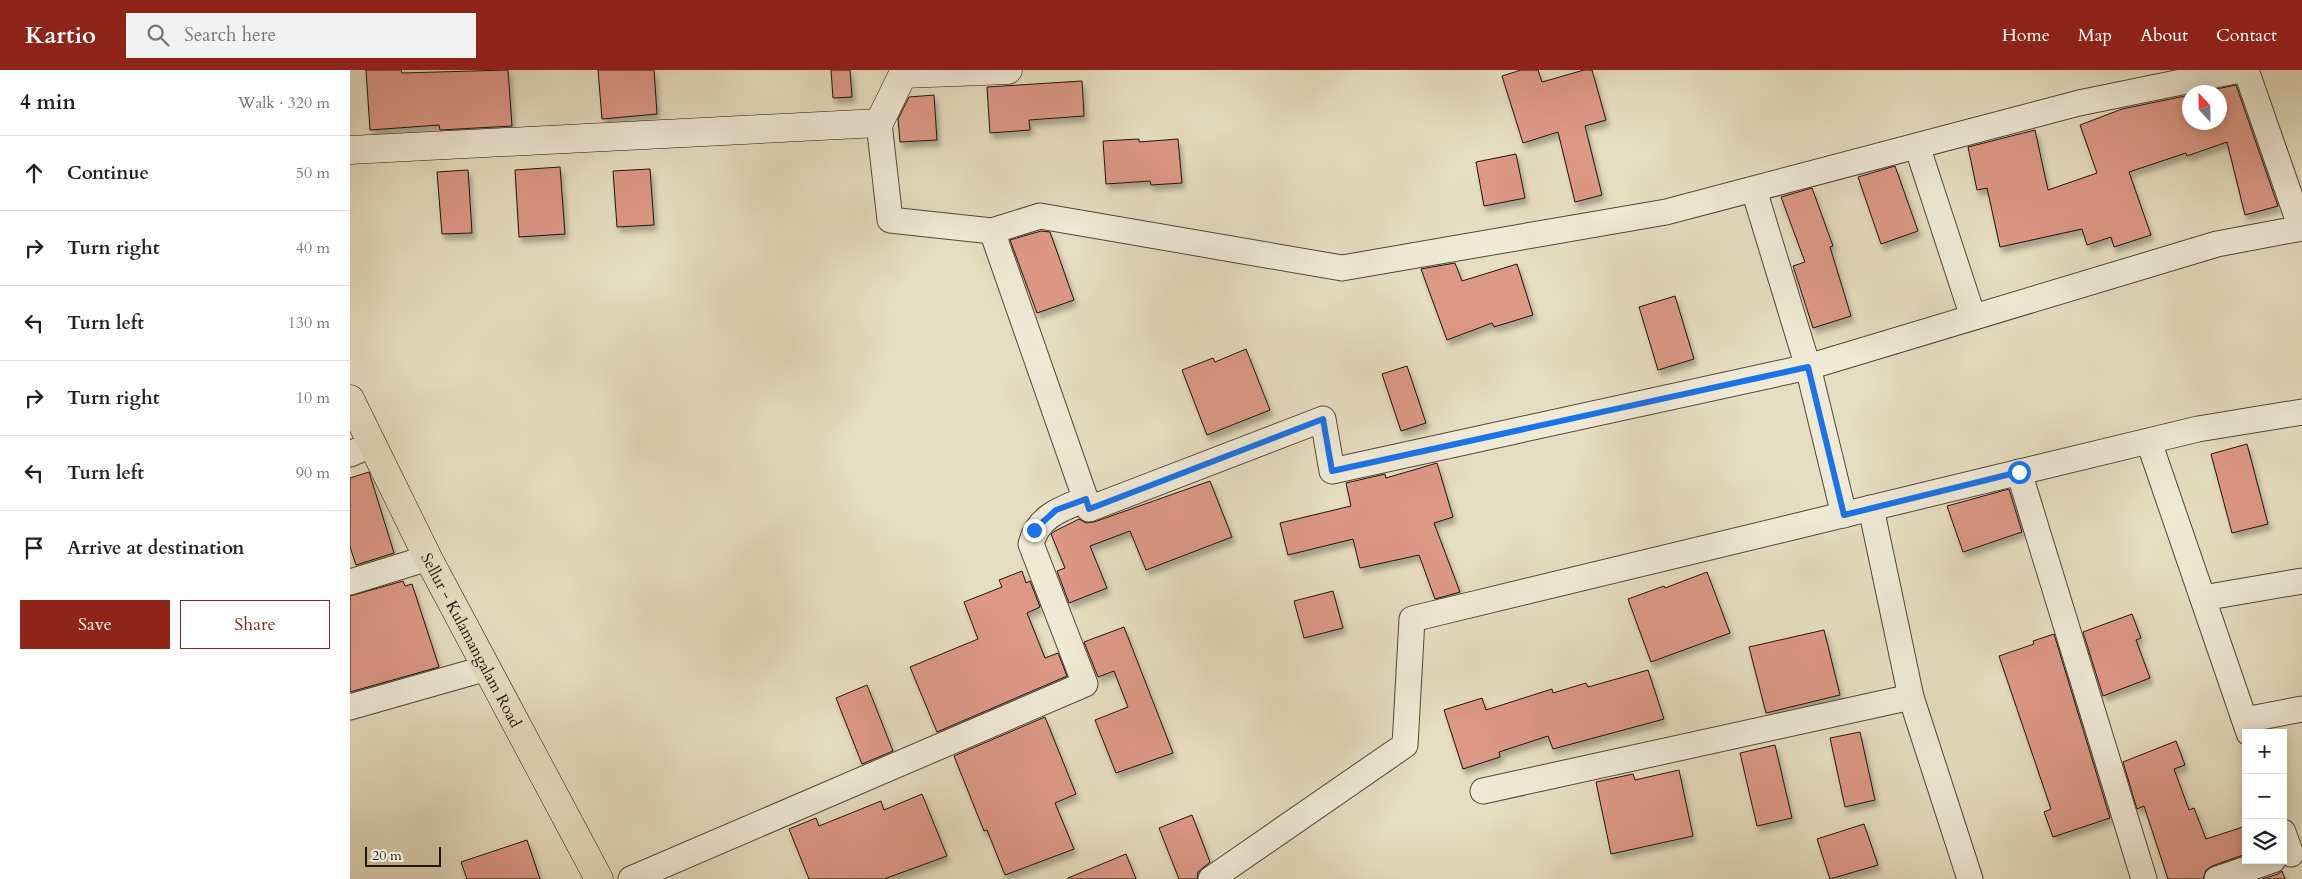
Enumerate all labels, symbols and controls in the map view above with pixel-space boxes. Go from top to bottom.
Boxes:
search box [126,13,476,58]
text: Kartio [25,19,96,52]
icon: search [144,21,172,49]
text: Search here [184,22,276,48]
text: Home [2002,23,2050,48]
text: Map [2078,23,2112,48]
text: About [2140,23,2188,48]
text: Contact [2216,23,2277,48]
north arrow [2182,85,2227,130]
text: 4 min [20,88,76,117]
text: Walk · 320 m [238,92,330,114]
icon: ahead [20,159,48,187]
text: Continue [67,160,149,186]
text: 50 m [296,162,330,184]
icon: right [20,234,48,262]
text: Turn right [67,235,159,261]
text: 40 m [296,237,330,259]
icon: left [20,309,48,337]
text: Turn left [67,310,144,336]
text: 130 m [288,312,330,334]
icon: right [20,384,48,412]
text: Turn right [67,385,159,411]
text: 10 m [296,387,330,409]
icon: left [20,459,48,487]
text: Turn left [67,460,144,486]
route start [2008,461,2031,484]
text: 90 m [296,462,330,484]
route end [1023,519,1046,542]
icon: arrive [20,534,48,562]
text: Arrive at destination [67,535,244,561]
street label: Sellur - Kulamangalam Road [415,549,527,732]
button: Save [20,600,170,649]
button: Share [180,600,330,649]
map controls [2242,729,2287,864]
button: + [2242,729,2287,774]
button: − [2242,774,2287,819]
button: layers [2242,819,2287,864]
scale bar [365,844,441,867]
text: 20 m [372,846,402,865]

